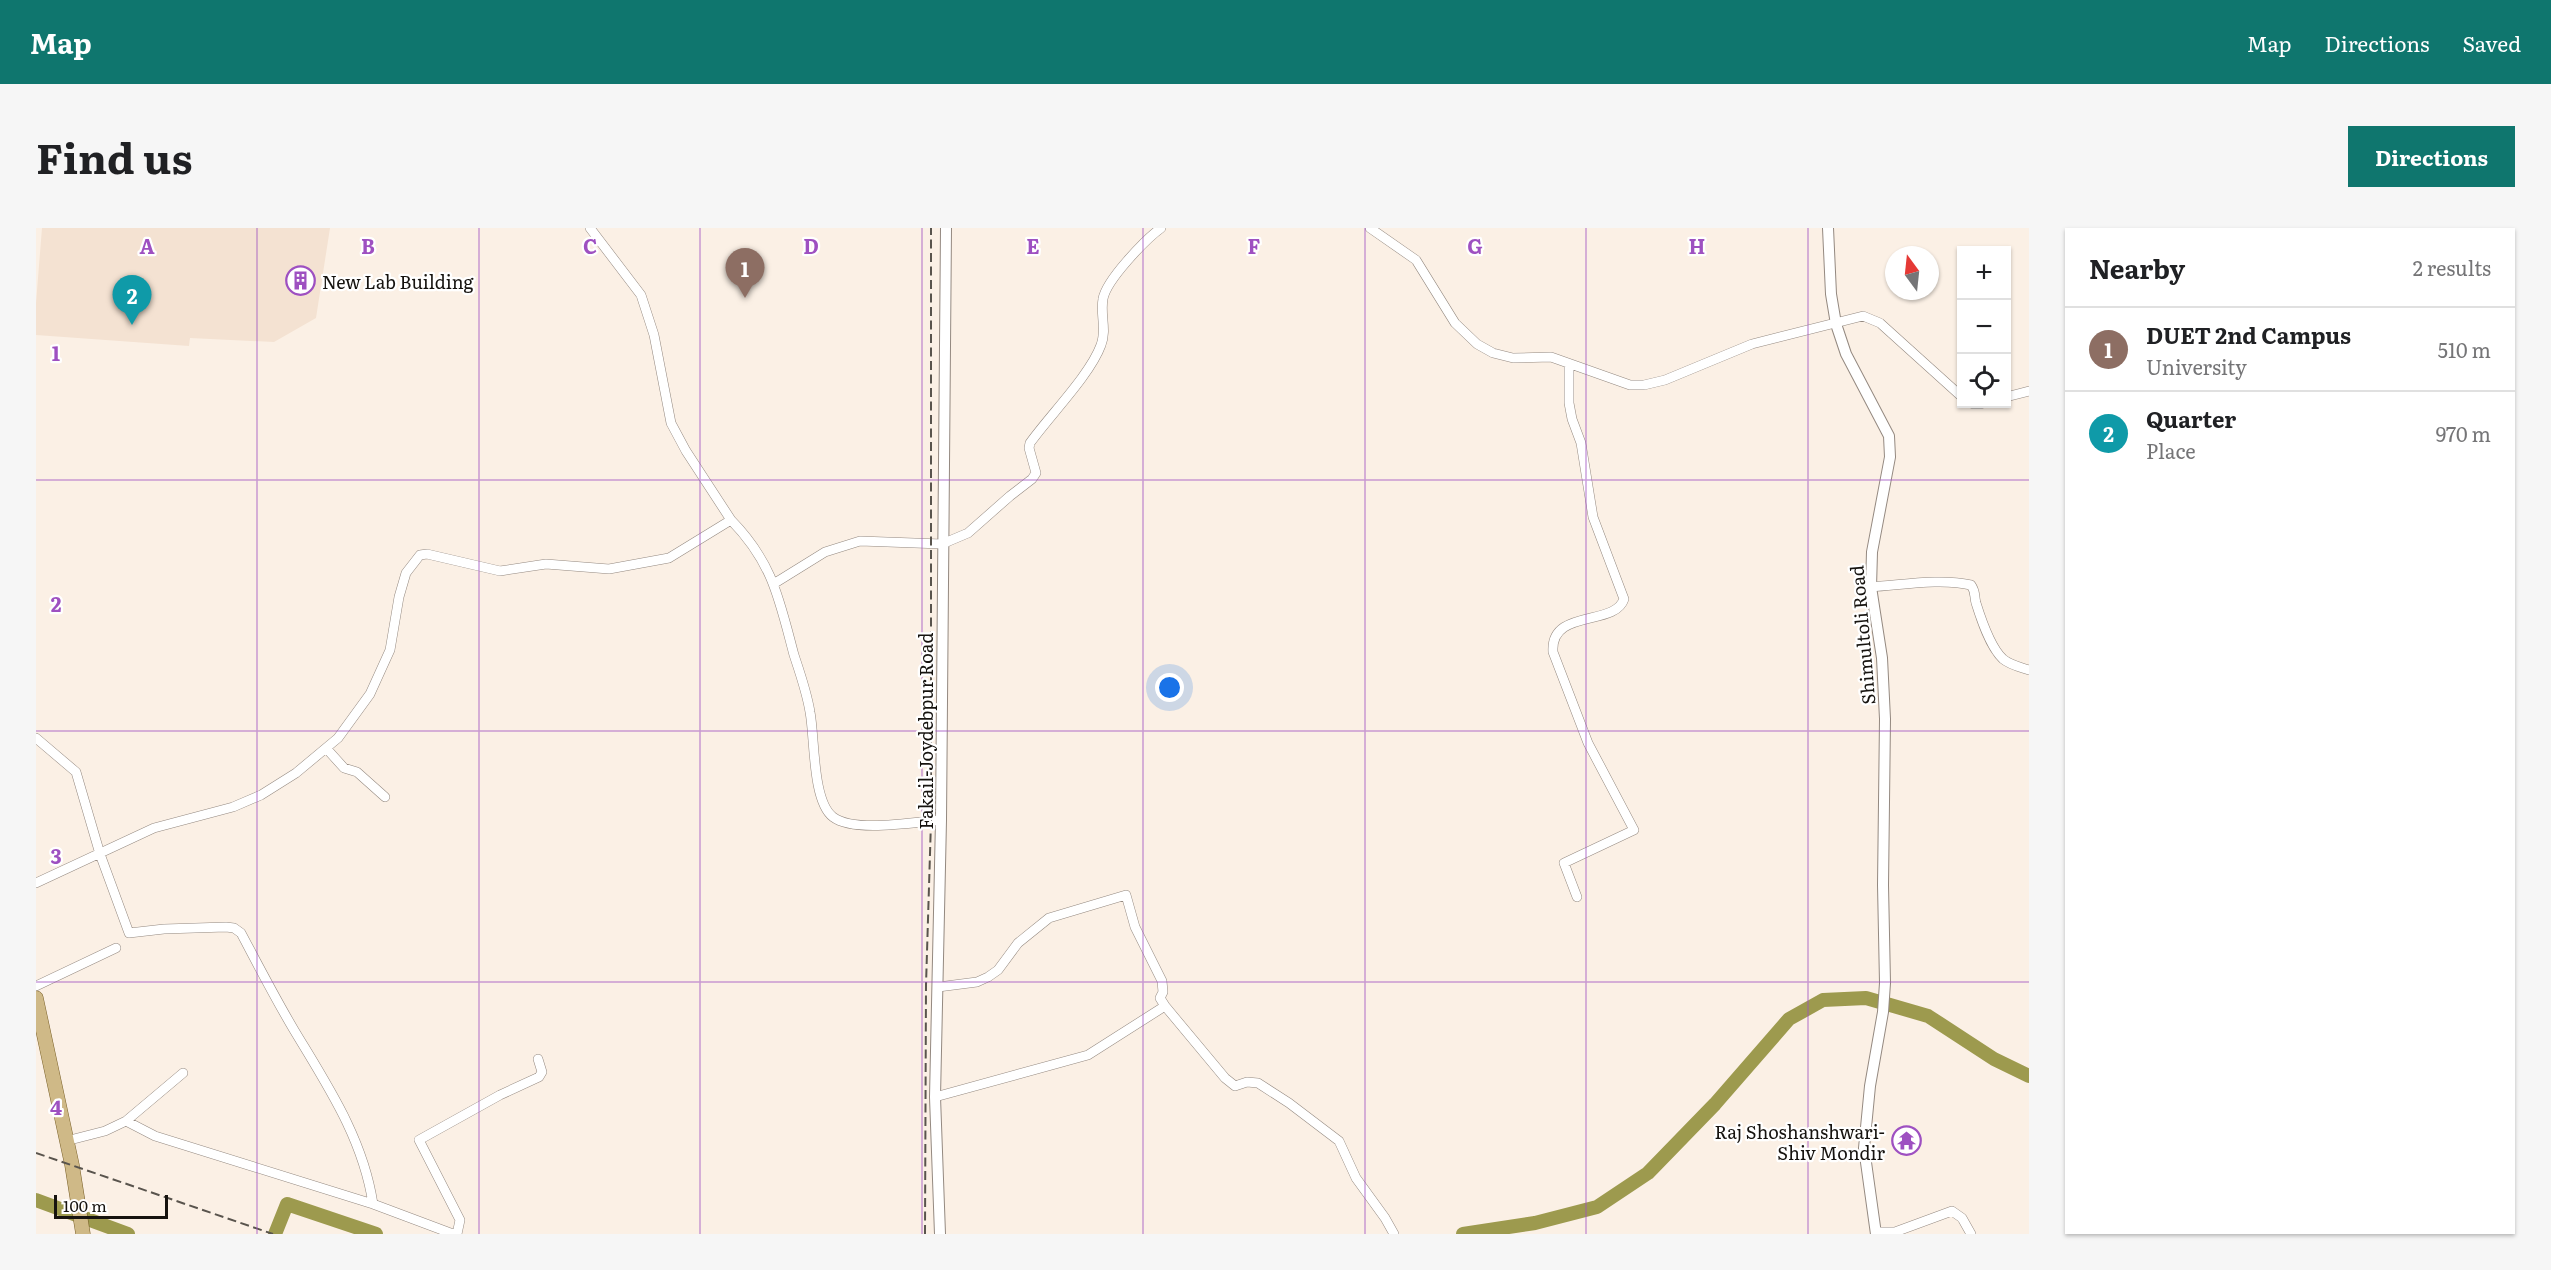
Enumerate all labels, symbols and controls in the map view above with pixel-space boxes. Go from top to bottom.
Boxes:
text: Map [30,21,92,63]
text: Map [2247,27,2292,58]
text: Directions [2325,27,2430,58]
text: Saved [2463,27,2521,58]
text: Find us [36,125,193,187]
button: Directions [2348,126,2515,187]
text: A [139,230,155,260]
text: B [361,230,375,260]
text: C [583,230,597,260]
text: D [803,230,819,260]
text: E [1026,230,1040,260]
text: F [1248,230,1261,260]
text: G [1467,230,1483,260]
text: H [1689,230,1705,260]
north arrow [1885,246,1939,300]
map controls [1957,246,2011,408]
button: + [1957,246,2011,300]
pin: 1 [726,248,764,298]
text: Nearby [2089,248,2185,287]
text: 2 results [2413,252,2491,282]
building icon: New Lab Building [285,265,317,297]
place label: New Lab Building [322,268,475,295]
pin: 2 [112,276,152,325]
button: − [1957,300,2011,354]
text: DUET 2nd Campus [2146,318,2351,351]
text: 1 [2104,334,2113,364]
text: 510 m [2438,334,2491,364]
text: 1 [52,337,60,367]
text: University [2146,351,2247,381]
button: locate [1957,354,2011,408]
text: Quarter [2146,402,2236,435]
text: 2 [2103,418,2114,448]
text: 970 m [2436,418,2491,448]
text: Place [2146,435,2196,465]
street label: Shimultoli Road [1842,564,1882,706]
text: 2 [51,588,62,618]
street label: Fakail-Joydebpur Road [912,633,939,829]
your location [1155,673,1184,702]
text: 3 [50,840,62,870]
text: 4 [50,1091,62,1121]
place label: Raj Shoshanshwari- Shiv Mondir [1714,1118,1885,1166]
temple icon: Raj Shoshanshwari- Shiv Mondir [1890,1125,1922,1157]
scale bar [54,1192,168,1220]
text: 100 m [63,1193,107,1217]

